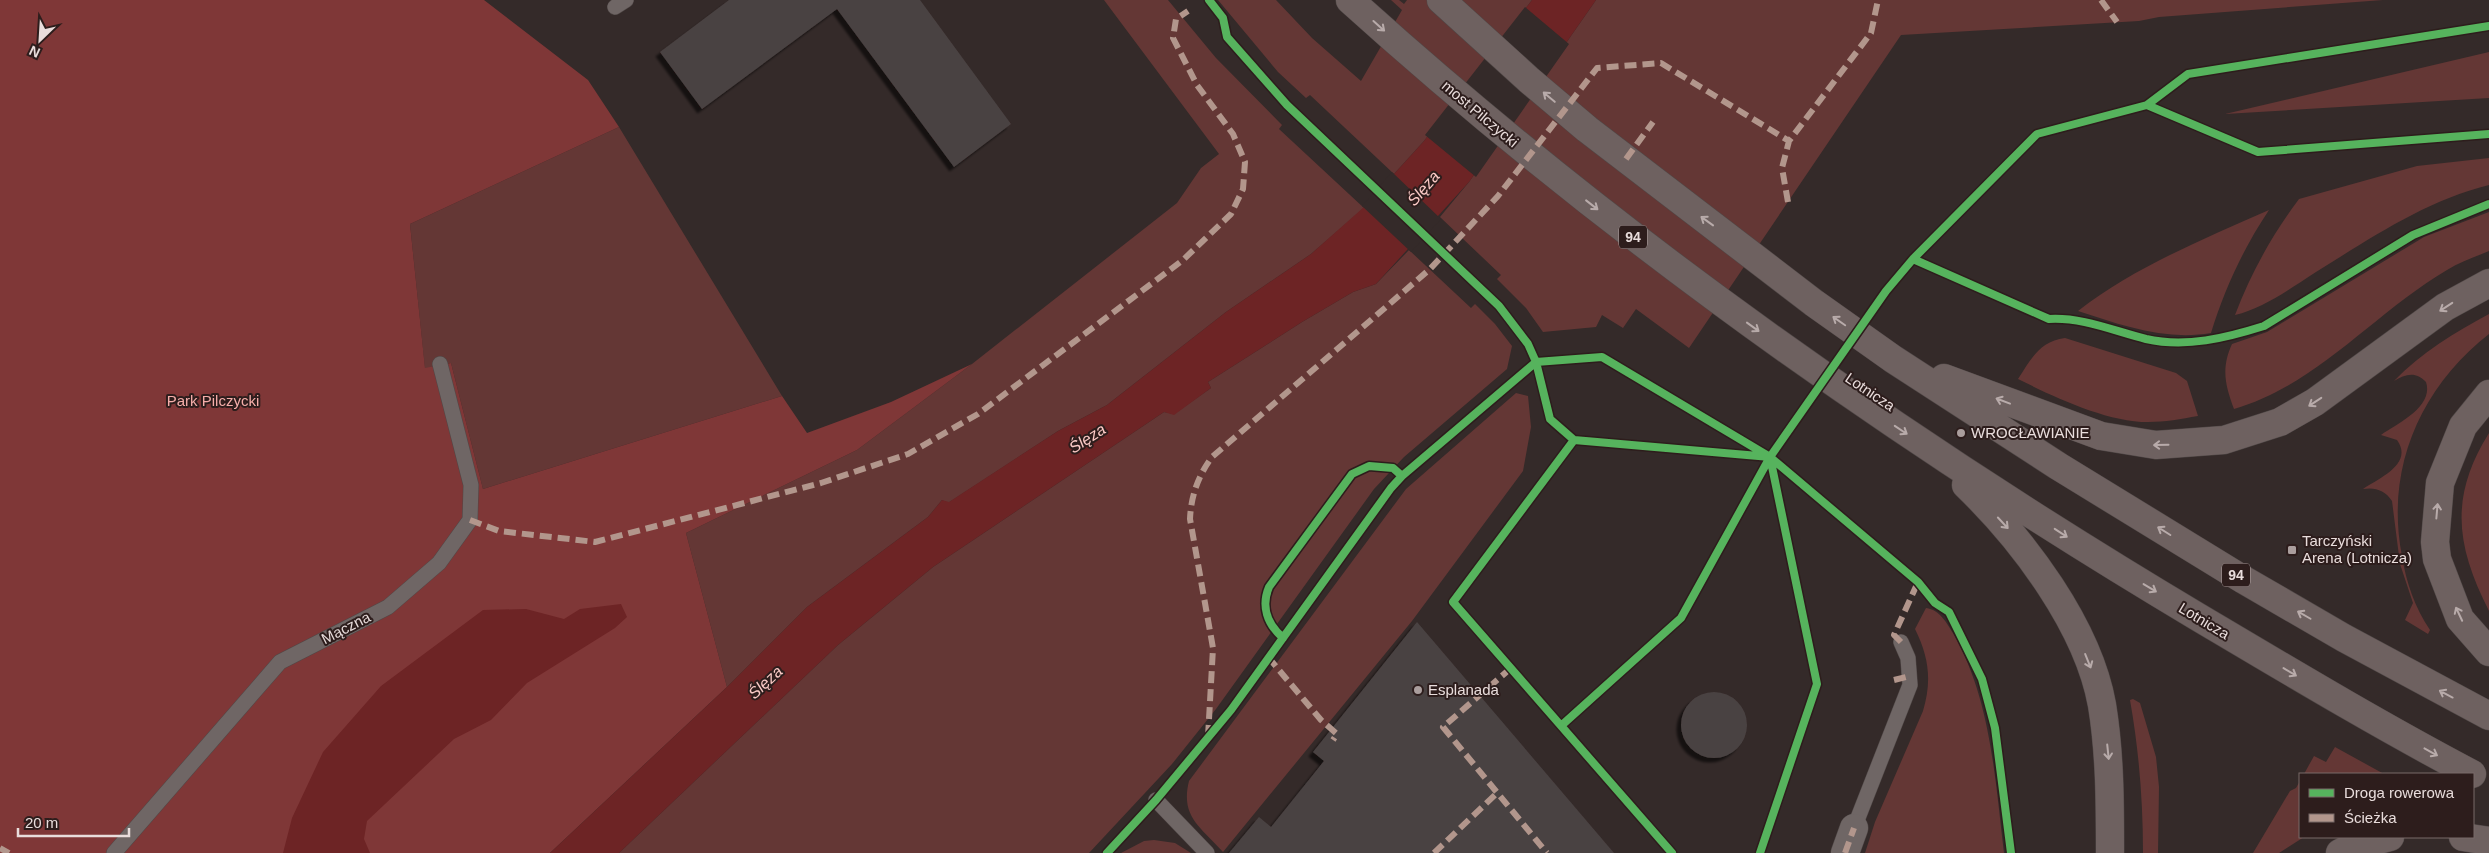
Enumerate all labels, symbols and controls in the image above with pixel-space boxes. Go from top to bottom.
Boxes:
north arrow [15,15,65,65]
one-way arrow [1373,20,1386,32]
text: N [27,42,42,61]
street label: most Pilczycki [1439,77,1522,150]
one-way arrow [1543,92,1556,103]
water label: Ślęza [1403,167,1443,209]
one-way arrow [1585,199,1598,210]
one-way arrow [1700,216,1714,226]
road number: 94 [1619,226,1647,248]
one-way arrow [2440,302,2454,312]
one-way arrow [1832,316,1846,326]
one-way arrow [1746,322,1760,332]
street label: Lotnicza [1842,369,1899,415]
park label: Park Pilczycki [167,392,259,409]
one-way arrow [1996,396,2011,405]
one-way arrow [2308,397,2322,407]
water label: Ślęza [1065,419,1109,456]
place label: WROCŁAWIANIE [1971,424,2090,441]
one-way arrow [1894,425,1908,435]
marker: WROCŁAWIANIE [1955,427,1967,439]
one-way arrow [2153,440,2169,449]
one-way arrow [2433,503,2442,519]
one-way arrow [1997,517,2009,530]
one-way arrow [2158,526,2172,536]
one-way arrow [2053,528,2067,538]
place label: Tarczyński Arena (Lotnicza) [2302,532,2412,566]
marker: Tarczyński Arena (Lotnicza) [2286,544,2298,556]
road number: 94 [2222,564,2250,586]
one-way arrow [2142,584,2157,594]
street label: Lotnicza [2176,599,2233,643]
one-way arrow [2453,607,2463,622]
street label: Mączna [319,608,374,647]
one-way arrow [2297,609,2311,619]
one-way arrow [2083,653,2093,668]
water label: Ślęza [744,662,786,702]
one-way arrow [2282,667,2296,677]
place label: Esplanada [1428,681,1500,698]
marker: Esplanada [1412,684,1424,696]
one-way arrow [2438,689,2453,699]
one-way arrow [2103,743,2113,759]
one-way arrow [2423,748,2437,758]
legend [2299,773,2474,838]
text: Droga rowerowa [2344,784,2455,801]
scale bar [18,806,129,838]
text: Ścieżka [2344,809,2397,826]
text: 20 m [25,814,58,831]

